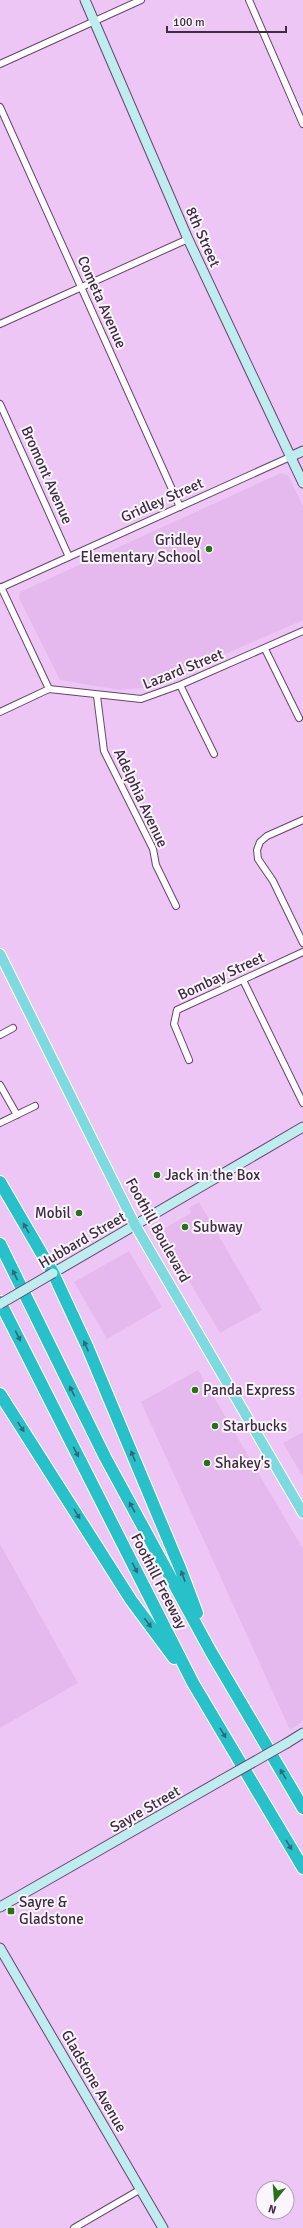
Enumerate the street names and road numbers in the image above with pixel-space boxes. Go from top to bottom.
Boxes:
street label: 8th Street [182,204,224,270]
street label: Cometa Avenue [74,253,130,351]
street label: Bromont Avenue [17,423,77,527]
street label: Gridley Street [118,474,206,526]
street label: Lazard Street [140,645,226,693]
street label: Adelphia Avenue [110,746,172,850]
street label: Bombay Street [175,948,267,1004]
street label: Foothill Boulevard [122,1175,194,1285]
street label: Hubbard Street [35,1208,129,1272]
street label: Foothill Freeway [127,1530,191,1632]
street label: Sayre Street [107,1782,183,1836]
street label: Gladstone Avenue [57,2027,131,2135]

